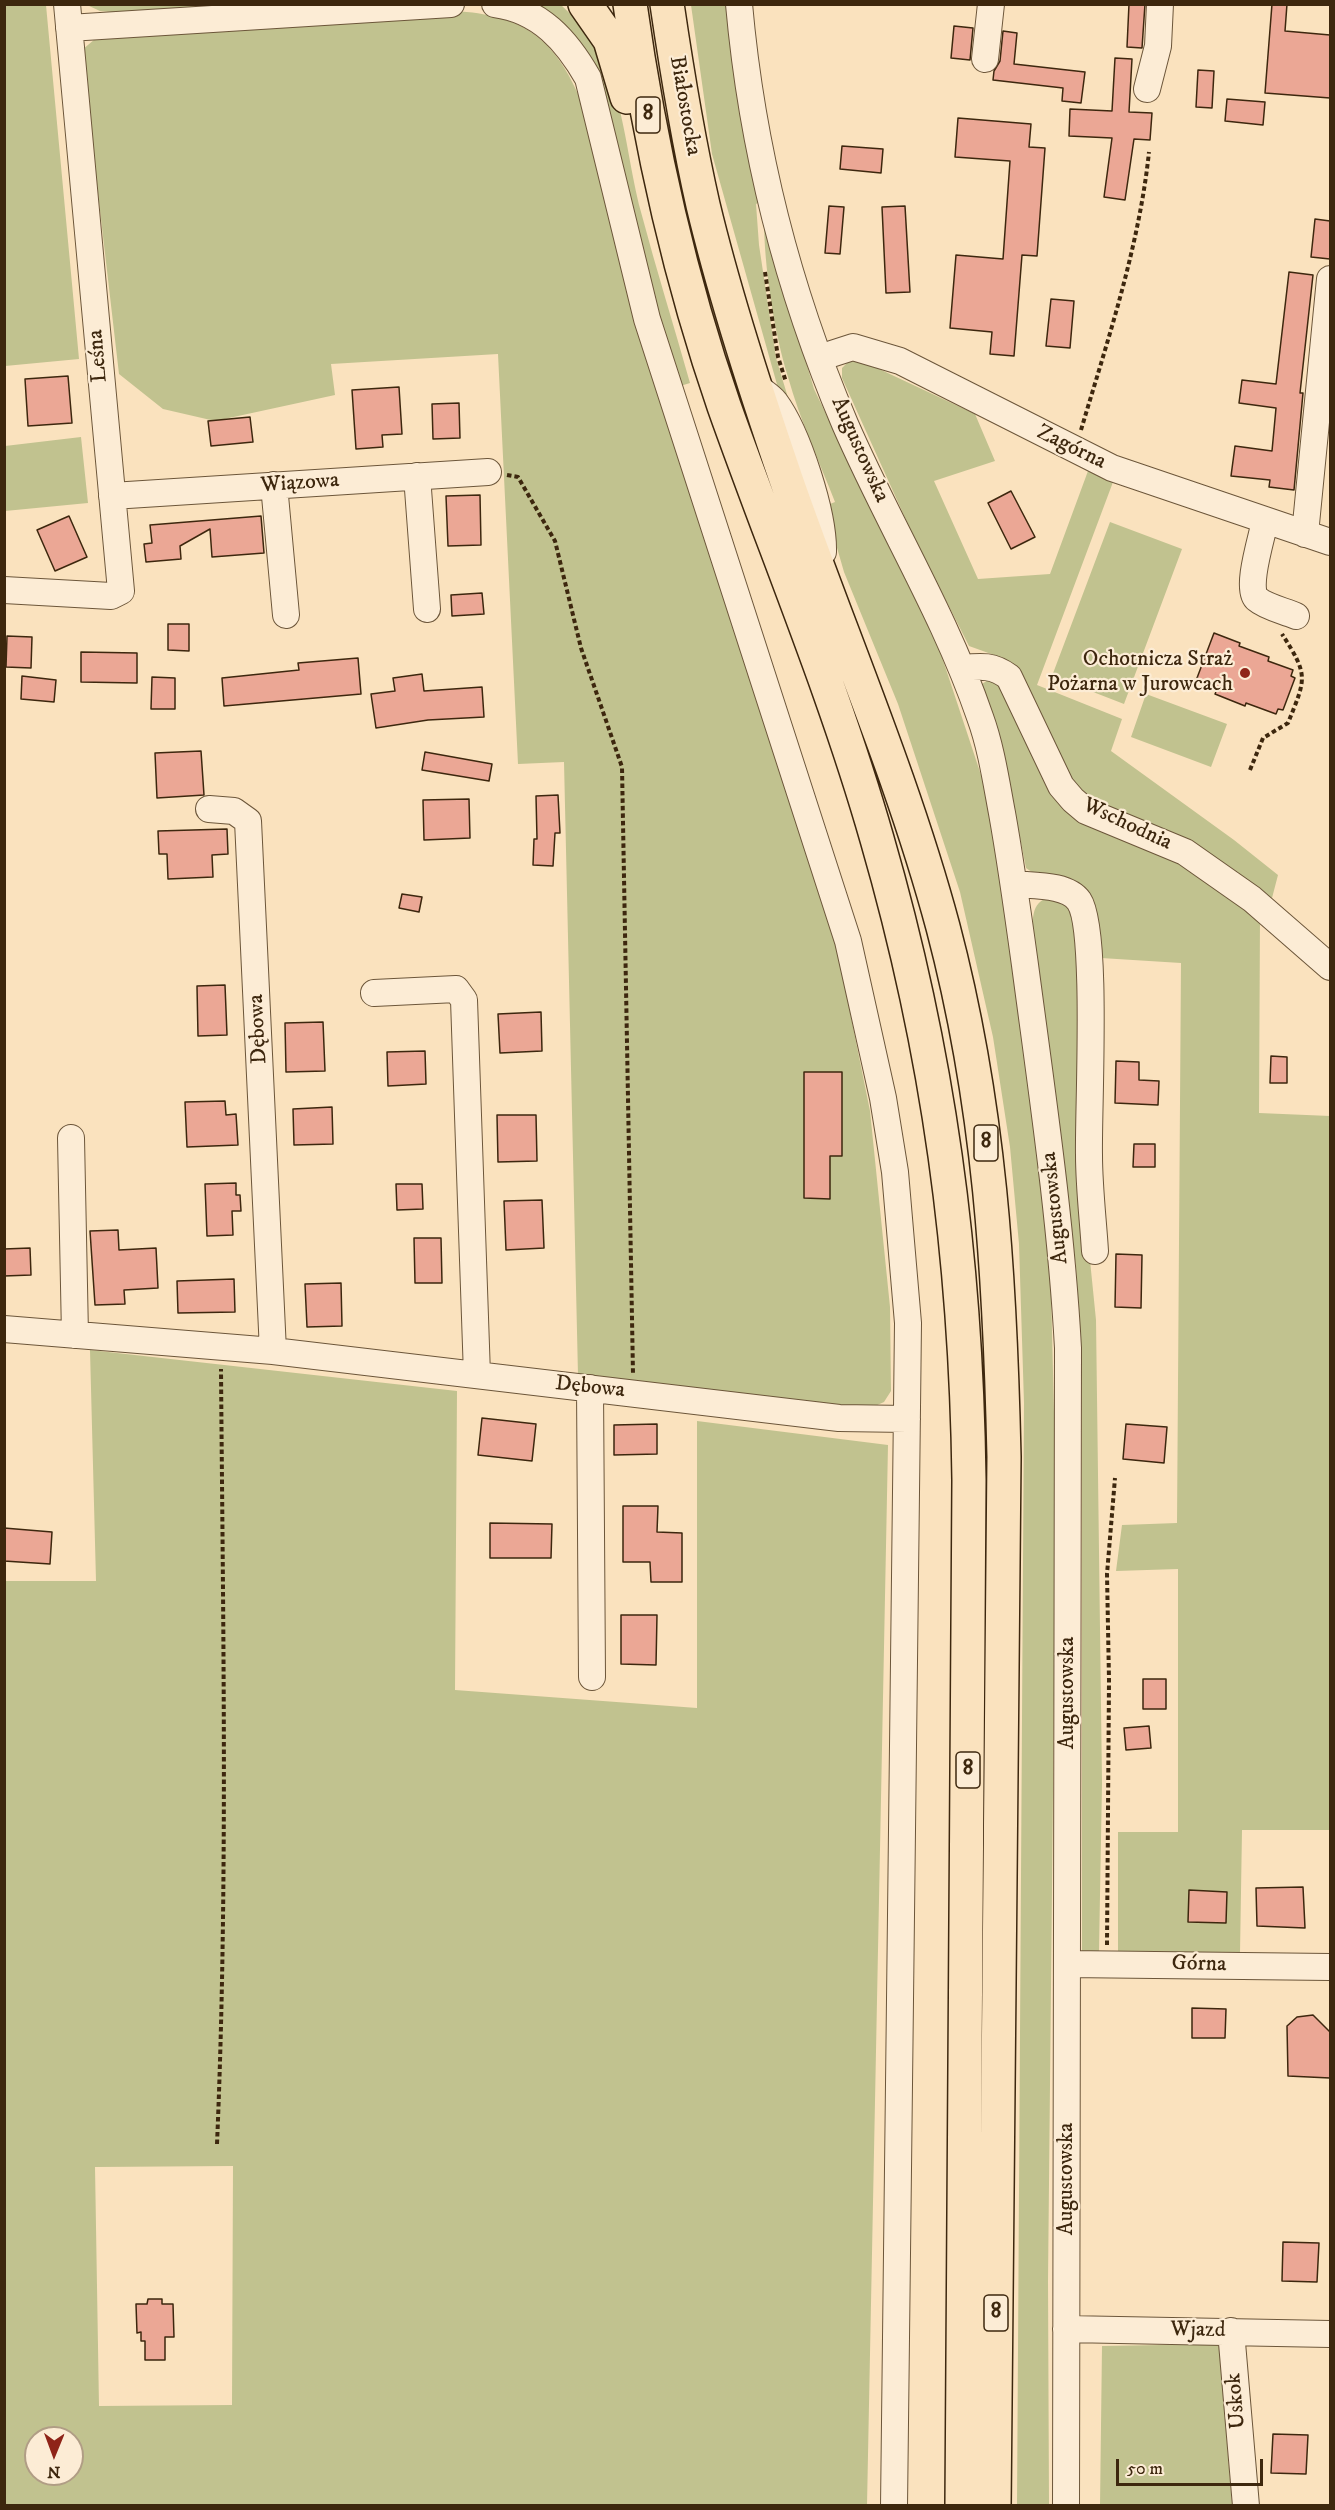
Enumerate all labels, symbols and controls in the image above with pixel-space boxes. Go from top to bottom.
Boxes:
street label: Białostocka [662,54,706,158]
road number: 8 [636,97,660,133]
street label: Leśna [84,328,114,384]
street label: Augustowska [824,393,894,507]
street label: Zagórna [1032,420,1110,476]
street label: Wiązowa [260,468,340,500]
place label: Ochotnicza Straż Pożarna w Jurowcach [1047,647,1233,698]
marker: Ochotnicza Straż Pożarna w Jurowcach [1238,666,1252,680]
street label: Wschodnia [1078,793,1176,857]
street label: Dębowa [244,993,274,1065]
road number: 8 [974,1125,998,1161]
street label: Augustowska [1037,1151,1075,1265]
street label: Dębowa [554,1371,626,1405]
street label: Augustowska [1055,1637,1081,1749]
road number: 8 [956,1752,980,1788]
street label: Górna [1171,1951,1227,1979]
street label: Augustowska [1054,2123,1080,2235]
road number: 8 [984,2295,1008,2331]
street label: Wjazd [1170,2317,1226,2345]
street label: Uskok [1221,2372,1253,2430]
north arrow [24,2426,84,2486]
scale bar [1119,2447,1266,2485]
text: 50 m [1127,2458,1163,2480]
text: N [47,2462,60,2482]

